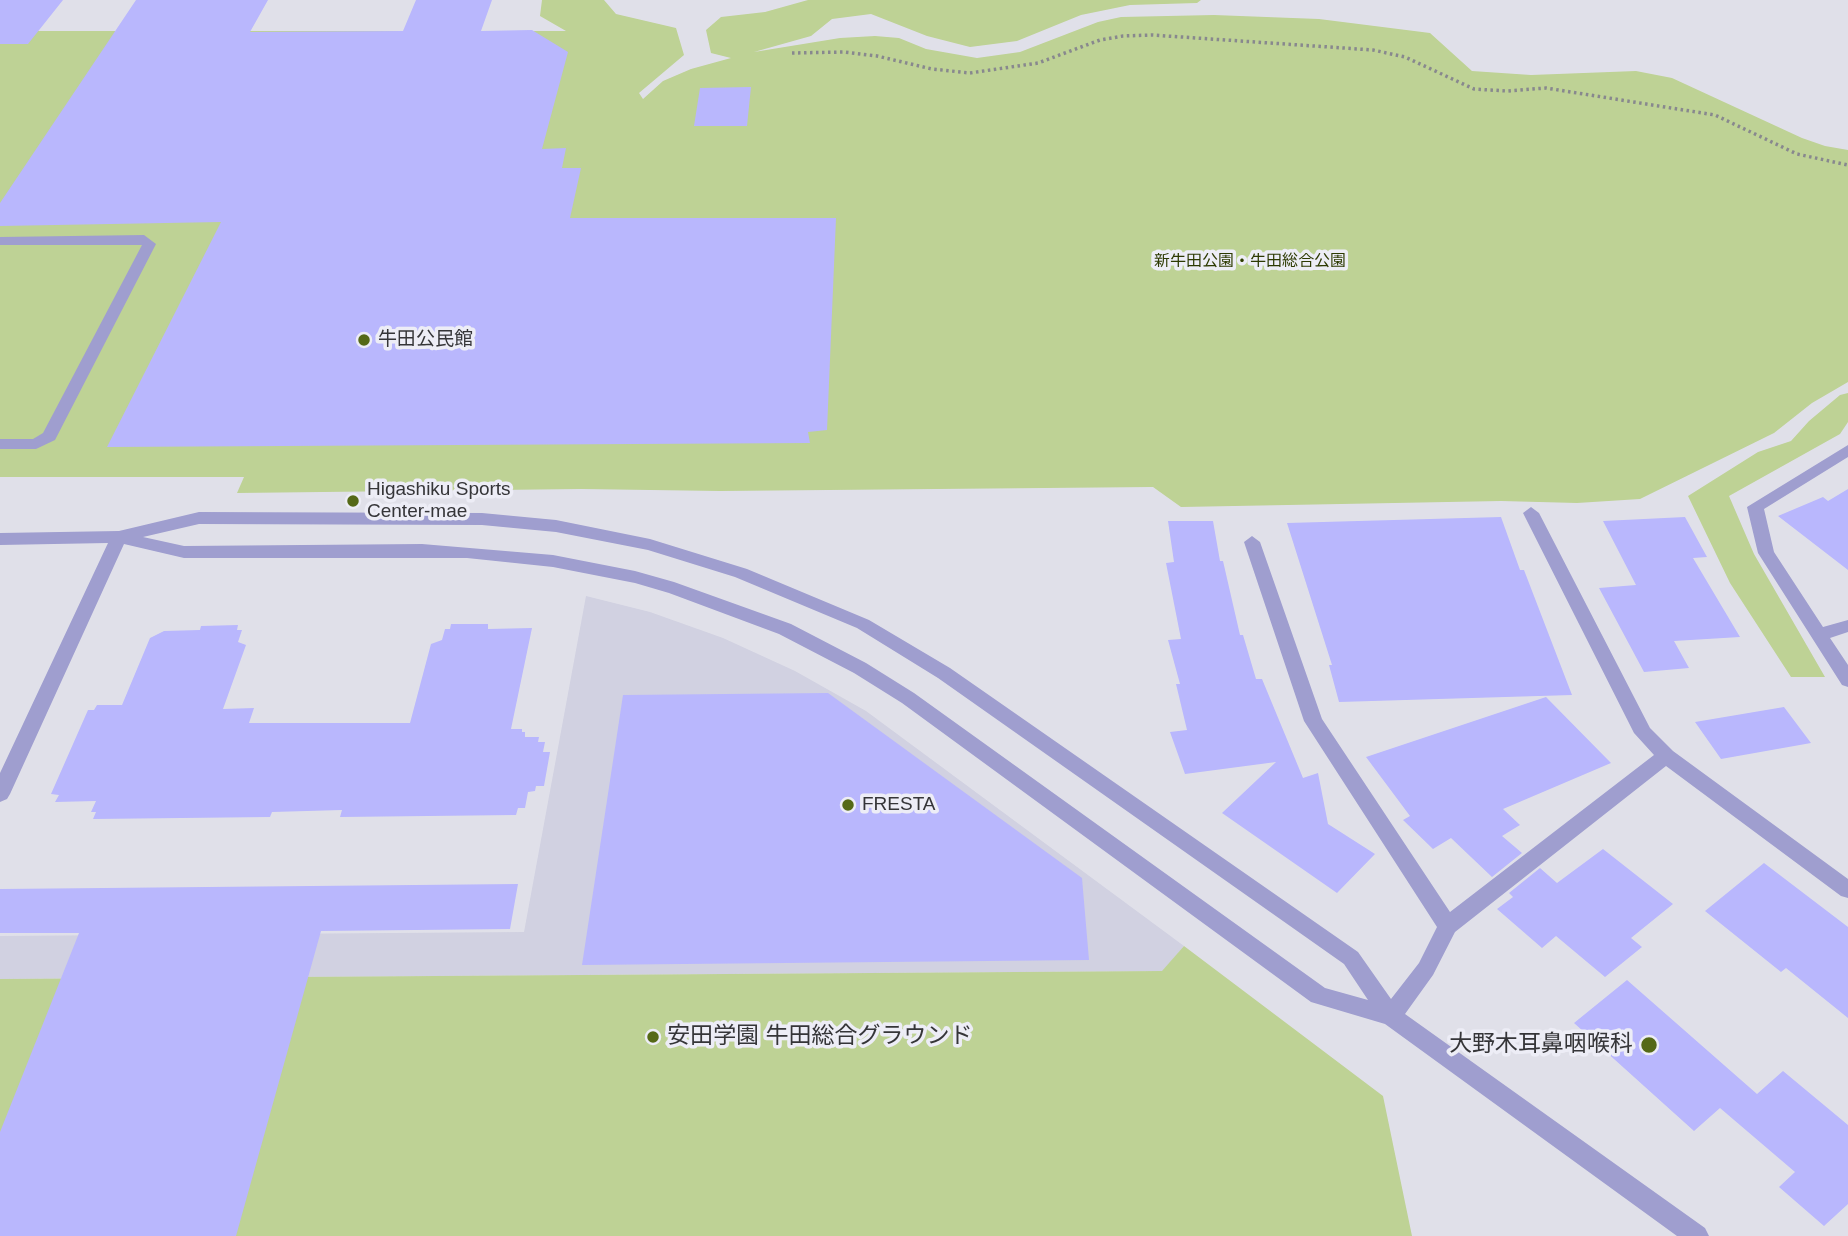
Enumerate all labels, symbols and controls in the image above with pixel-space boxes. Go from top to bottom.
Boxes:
park label: 新牛田公園・牛田総合公園 [1154,252,1346,272]
place label: 牛田公民館 [378,329,473,351]
marker: 牛田公民館 [356,332,372,348]
place label: Higashiku Sports Center-mae [367,479,511,523]
marker: Higashiku Sports Center-mae [345,493,361,509]
place label: FRESTA [862,794,936,816]
marker: FRESTA [840,797,856,813]
place label: 安田学園 牛田総合グラウンド [667,1023,972,1051]
marker: 安田学園 牛田総合グラウンド [645,1029,661,1045]
place label: 大野木耳鼻咽喉科 [1449,1031,1633,1059]
marker: 大野木耳鼻咽喉科 [1639,1035,1659,1055]

